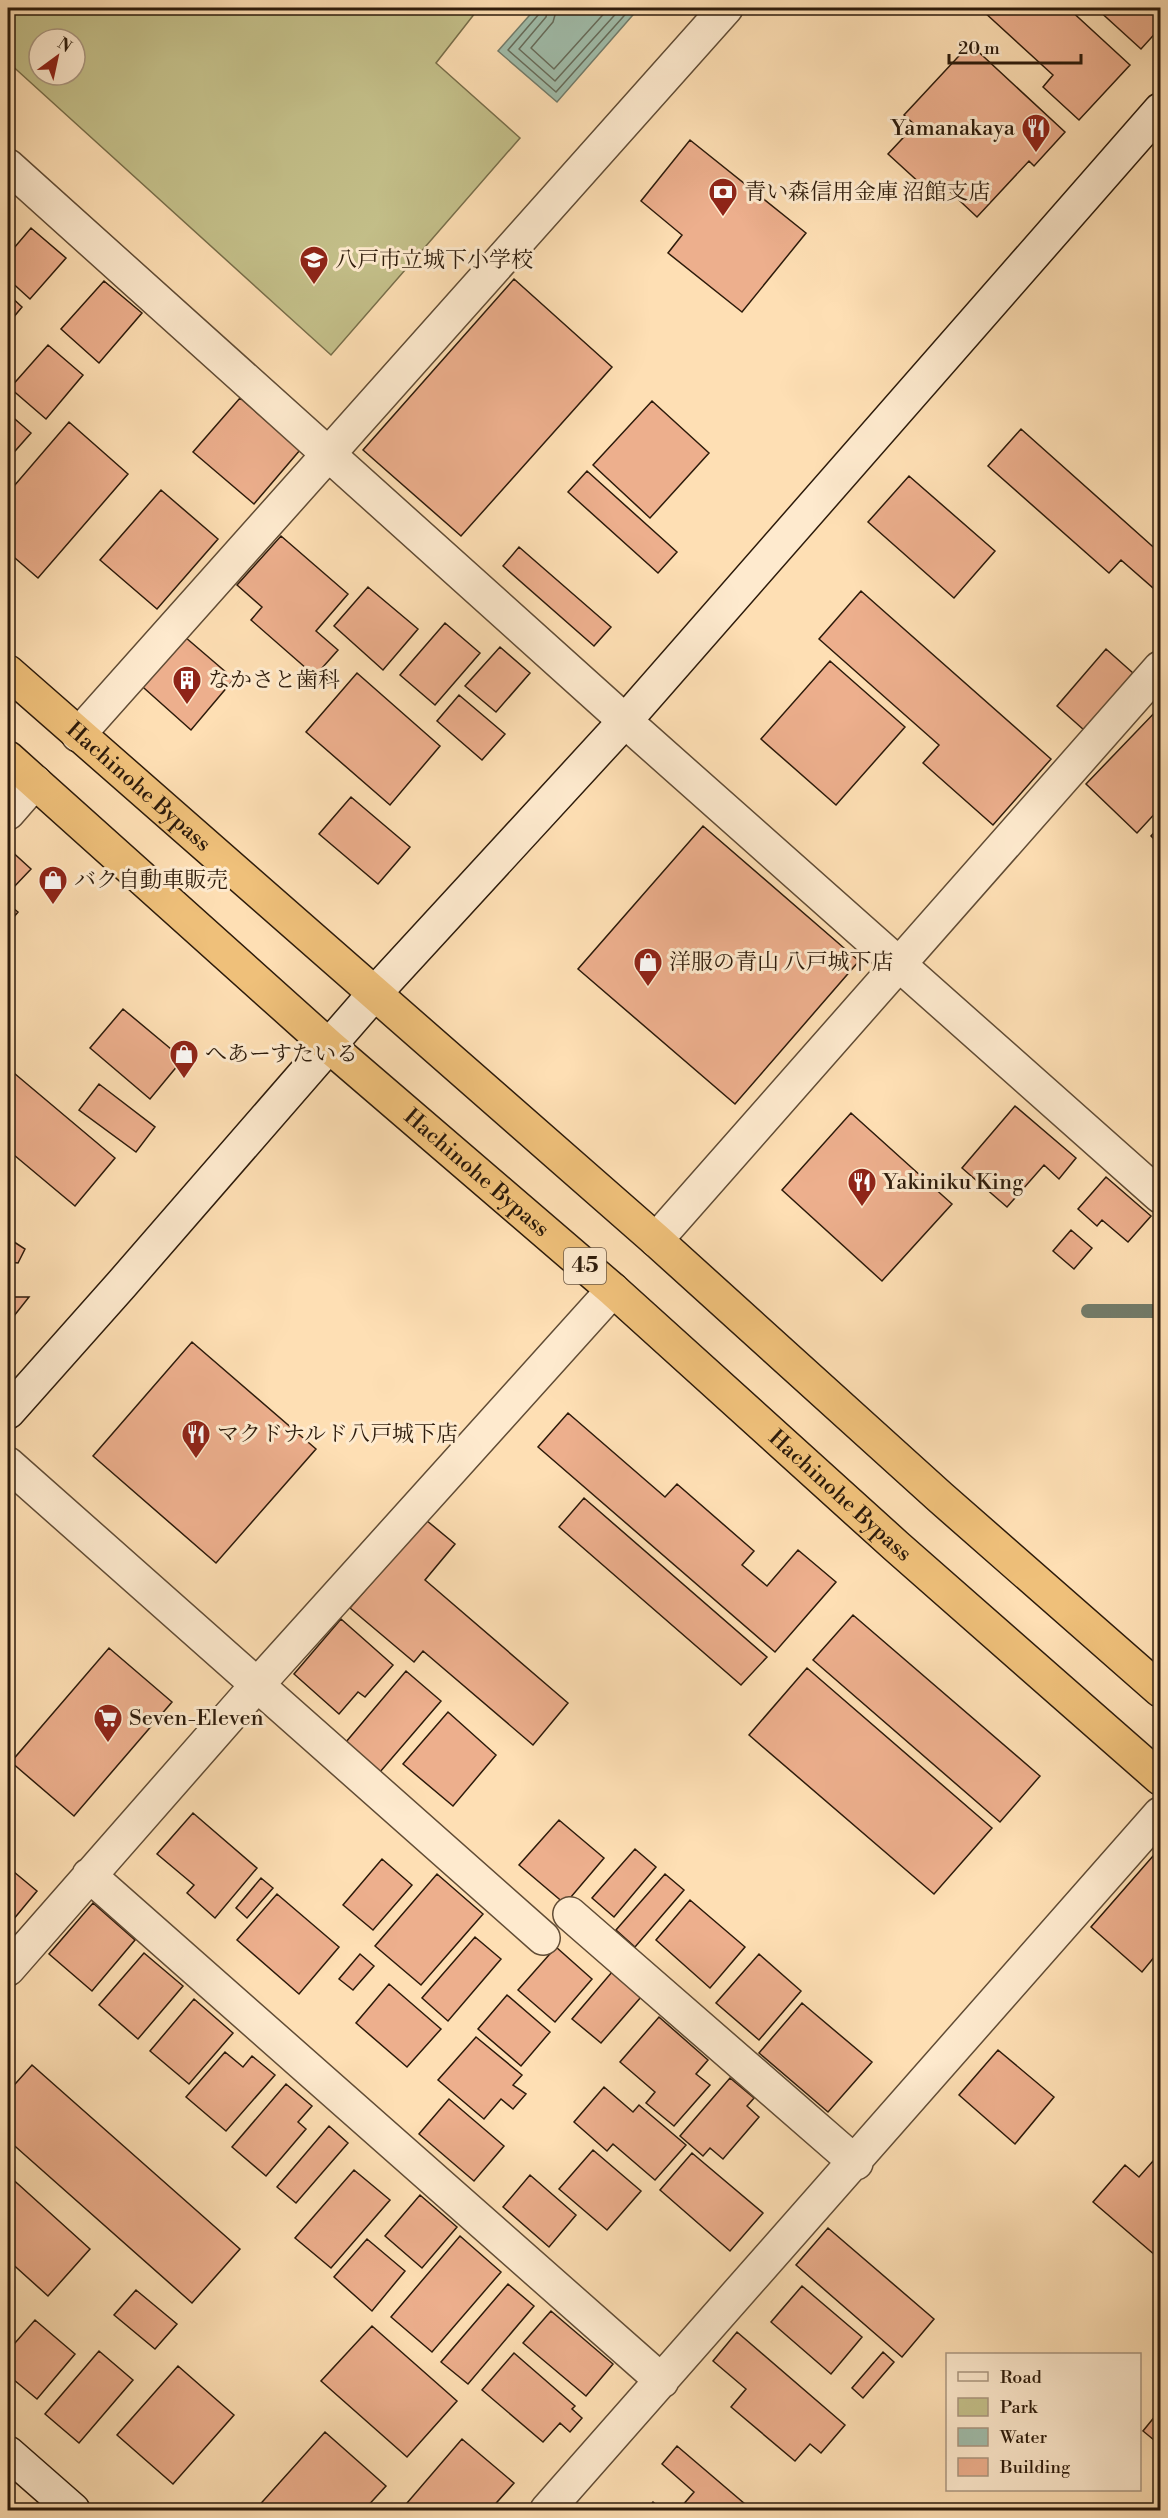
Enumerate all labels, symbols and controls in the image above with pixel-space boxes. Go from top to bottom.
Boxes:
north arrow [27,27,87,87]
scale bar [949,27,1081,65]
text: N [54,33,76,57]
text: 20 m [958,37,1000,60]
restaurant icon: Yamanakaya [1020,112,1052,154]
place label: Yamanakaya [890,115,1016,142]
bank icon: 青い森信用金庫 沼館支店 [707,176,739,218]
place label: 青い森信用金庫 沼館支店 [744,179,991,206]
school or university icon: 八戸市立城下小学校 [298,244,330,286]
place label: 八戸市立城下小学校 [335,247,533,274]
building icon: なかさと歯科 [171,664,203,706]
place label: なかさと歯科 [208,667,340,694]
street label: Hachinohe Bypass [61,716,217,857]
shop icon: バク自動車販売 [37,864,69,906]
place label: バク自動車販売 [74,867,228,894]
shop icon: 洋服の青山 八戸城下店 [632,946,664,988]
place label: 洋服の青山 八戸城下店 [669,949,894,976]
shop icon: へあーすたいる [168,1038,200,1080]
place label: へあーすたいる [205,1041,358,1068]
street label: Hachinohe Bypass [398,1103,555,1243]
restaurant icon: Yakiniku King [846,1166,878,1208]
place label: Yakiniku King [882,1169,1024,1196]
road number: 45 [564,1248,606,1284]
restaurant icon: マクドナルド八戸城下店 [180,1418,212,1460]
place label: マクドナルド八戸城下店 [217,1421,458,1448]
street label: Hachinohe Bypass [763,1424,917,1567]
supermarket icon: Seven-Eleven [92,1702,124,1744]
place label: Seven-Eleven [129,1705,264,1732]
legend [946,2353,1141,2491]
text: Road [1000,2366,1043,2389]
text: Park [1000,2396,1039,2419]
text: Water [999,2426,1048,2449]
text: Building [999,2456,1071,2479]

